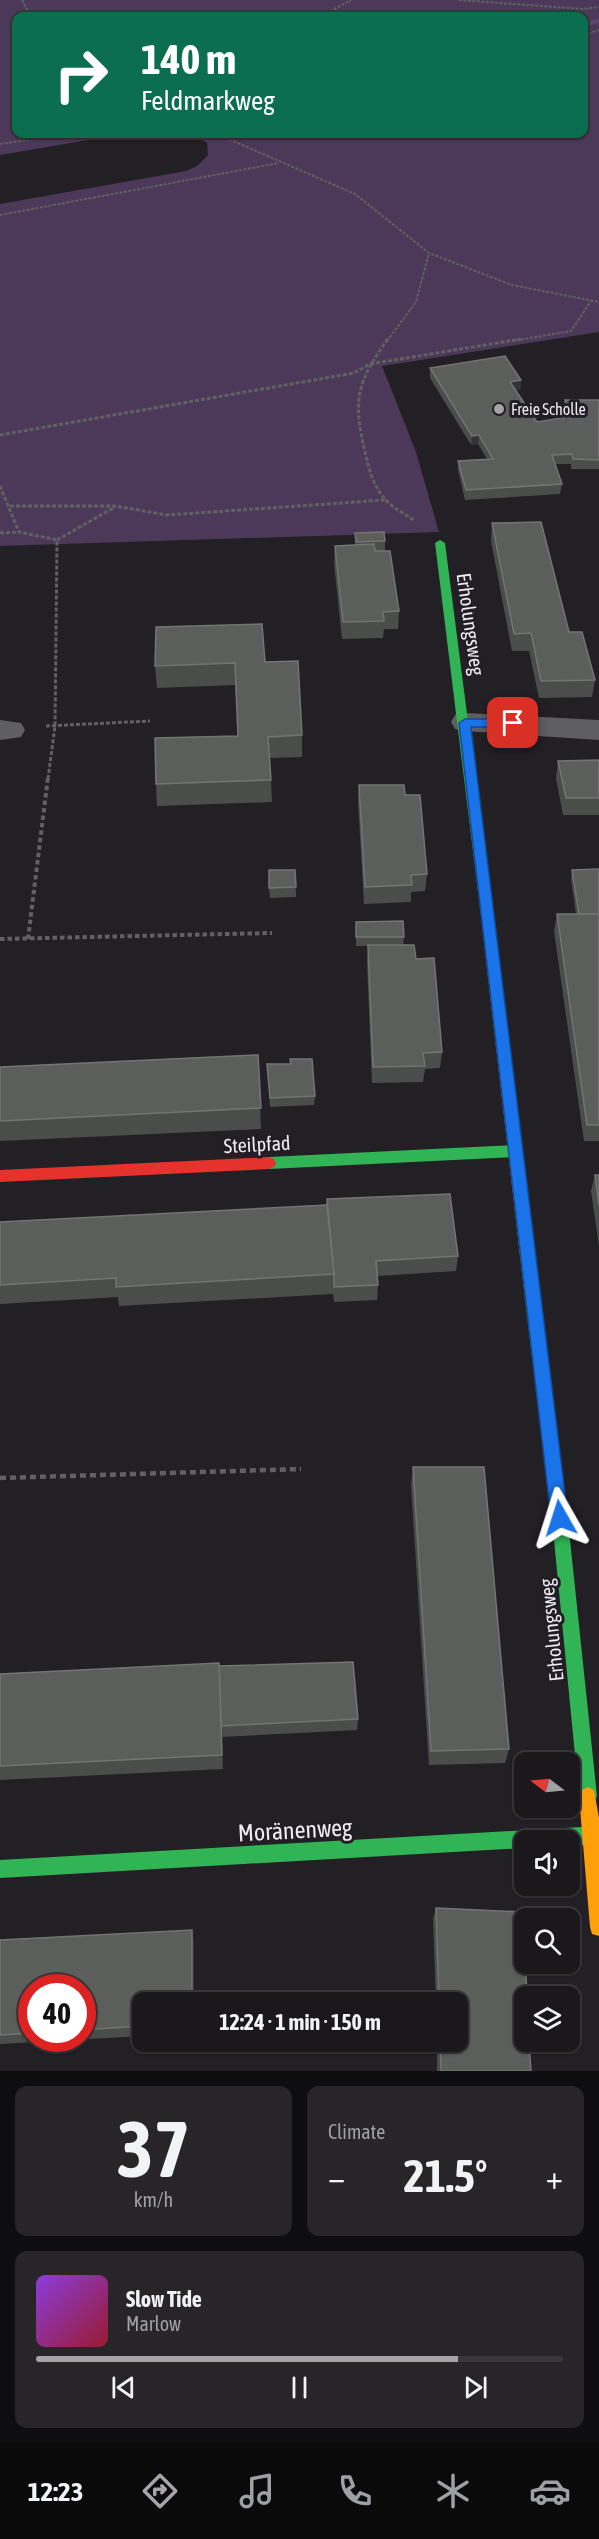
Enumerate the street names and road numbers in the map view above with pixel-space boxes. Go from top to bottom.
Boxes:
street label: Erholungsweg [452,571,490,677]
street label: Steilpfad [223,1131,291,1157]
street label: Erholungsweg [534,1577,568,1683]
street label: Moränenweg [237,1813,354,1846]

